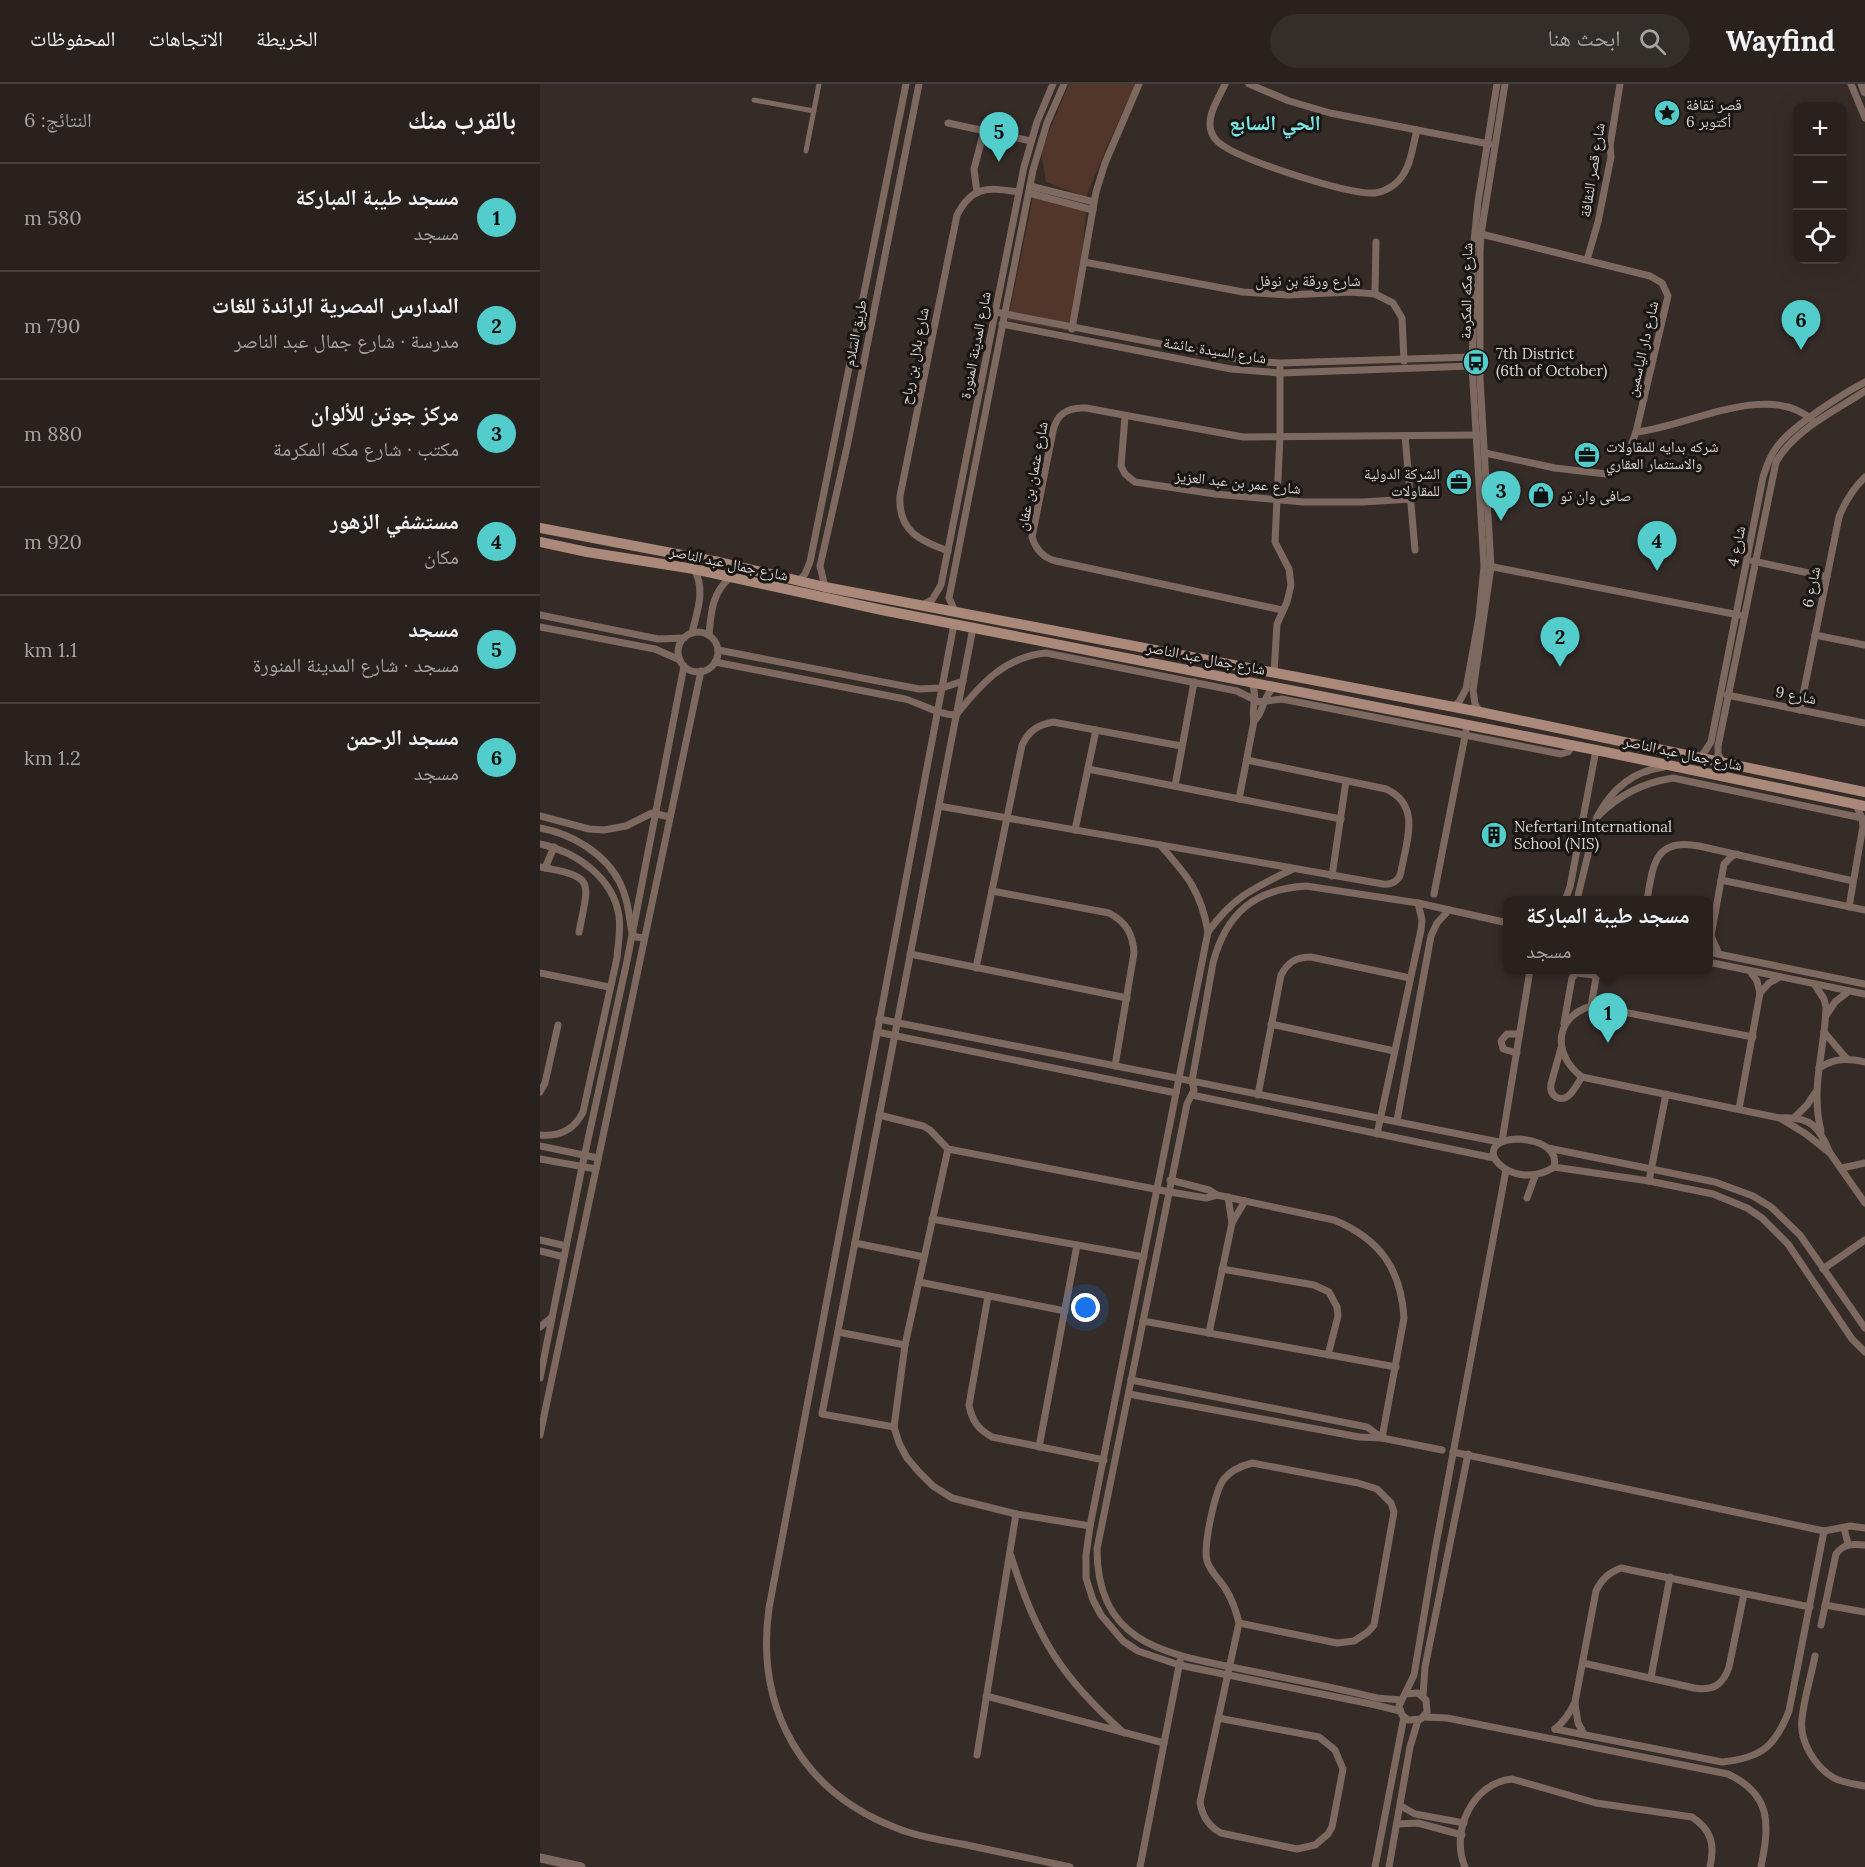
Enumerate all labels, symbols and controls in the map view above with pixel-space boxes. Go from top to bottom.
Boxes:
search box [1270,14,1690,68]
text: Wayfind [1726,23,1835,59]
text: ابحث هنا [1548,24,1621,52]
text: المحفوظات [30,25,115,52]
text: الاتجاهات [148,25,223,52]
text: الخريطة [256,25,318,52]
icon: search [1636,25,1669,58]
place label: قصر ثقافة 6 أكتوبر [1686,95,1742,131]
place icon: قصر ثقافة 6 أكتوبر [1652,98,1682,128]
map controls [1793,102,1847,264]
button: + [1793,102,1847,156]
text: بالقرب منك [408,103,516,136]
text: النتائج: 6 [24,107,92,132]
district label: الحي السابع [1229,109,1321,139]
pin: 5 [980,112,1018,162]
street label: شارع قصر الثقافة [1575,121,1610,219]
button: − [1793,156,1847,210]
text: مسجد طيبة المباركة [296,183,459,211]
text: 580 m [24,205,82,230]
text: 1 [492,205,501,230]
button: locate [1793,210,1847,264]
text: مسجد [414,220,459,245]
street label: شارع مكه المكرمة [1456,243,1477,339]
street label: شارع ورقة بن نوفل [1255,271,1361,291]
street label: شارع المدينة المنورة [955,290,996,401]
text: المدارس المصرية الرائدة للغات [212,291,459,319]
street label: طريق السلام [839,298,872,368]
street label: شارع دار الياسمين [1622,299,1663,399]
pin: 6 [1782,300,1820,350]
street label: شارع بلال بن رباح [895,306,934,406]
text: 790 m [24,313,80,338]
text: 2 [491,313,502,338]
text: مدرسة · شارع جمال عبد الناصر [234,328,459,353]
street label: شارع السيدة عائشة [1162,332,1268,369]
place label: 7th District (6th of October) [1496,344,1608,381]
bus stop icon: 7th District (6th of October) [1461,347,1491,377]
text: مركز جوتن للألوان [310,399,459,427]
street label: شارع عثمان بن عفان [1012,420,1053,532]
text: 880 m [24,421,82,446]
text: 3 [491,421,502,446]
text: مكتب · شارع مكه المكرمة [273,436,459,461]
place label: شركه بدايه للمقاولات والاستثمار العقاري [1606,437,1719,475]
office icon: شركه بدايه للمقاولات والاستثمار العقاري [1572,440,1602,470]
place label: الشركة الدولية للمقاولات [1364,464,1440,500]
street label: شارع عمر بن عبد العزيز [1173,466,1302,499]
office icon: الشركة الدولية للمقاولات [1444,467,1474,497]
pin: 3 [1482,472,1520,521]
shop icon: صافى وان تو [1526,480,1556,510]
place label: صافى وان تو [1560,486,1632,506]
text: مستشفي الزهور [330,507,459,535]
pin: 4 [1638,522,1676,571]
street label: شارع 4 [1723,524,1750,568]
text: 920 m [24,529,82,554]
text: 4 [491,529,502,554]
street label: شارع جمال عبد الناصر [667,541,790,586]
text: مكان [424,544,459,569]
street label: شارع 6 [1798,565,1825,609]
text: مسجد [408,615,459,643]
pin: 2 [1540,618,1580,667]
text: 1.1 km [24,637,77,662]
text: 5 [491,637,502,662]
street label: شارع جمال عبد الناصر [1144,637,1267,680]
text: مسجد · شارع المدينة المنورة [253,652,459,677]
street label: شارع 9 [1774,682,1818,709]
text: مسجد الرحمن [346,723,459,751]
street label: شارع جمال عبد الناصر [1621,731,1744,776]
text: 1.2 km [24,745,81,770]
text: 6 [491,745,502,770]
text: مسجد [414,760,459,785]
place label: Nefertari International School (NIS) [1514,817,1672,854]
building icon: Nefertari International School (NIS) [1479,820,1509,850]
popup [1503,896,1713,974]
text: مسجد طيبة المباركة [1526,901,1690,929]
text: مسجد [1526,938,1571,963]
pin: 1 [1588,994,1628,1043]
your location [1071,1293,1100,1322]

